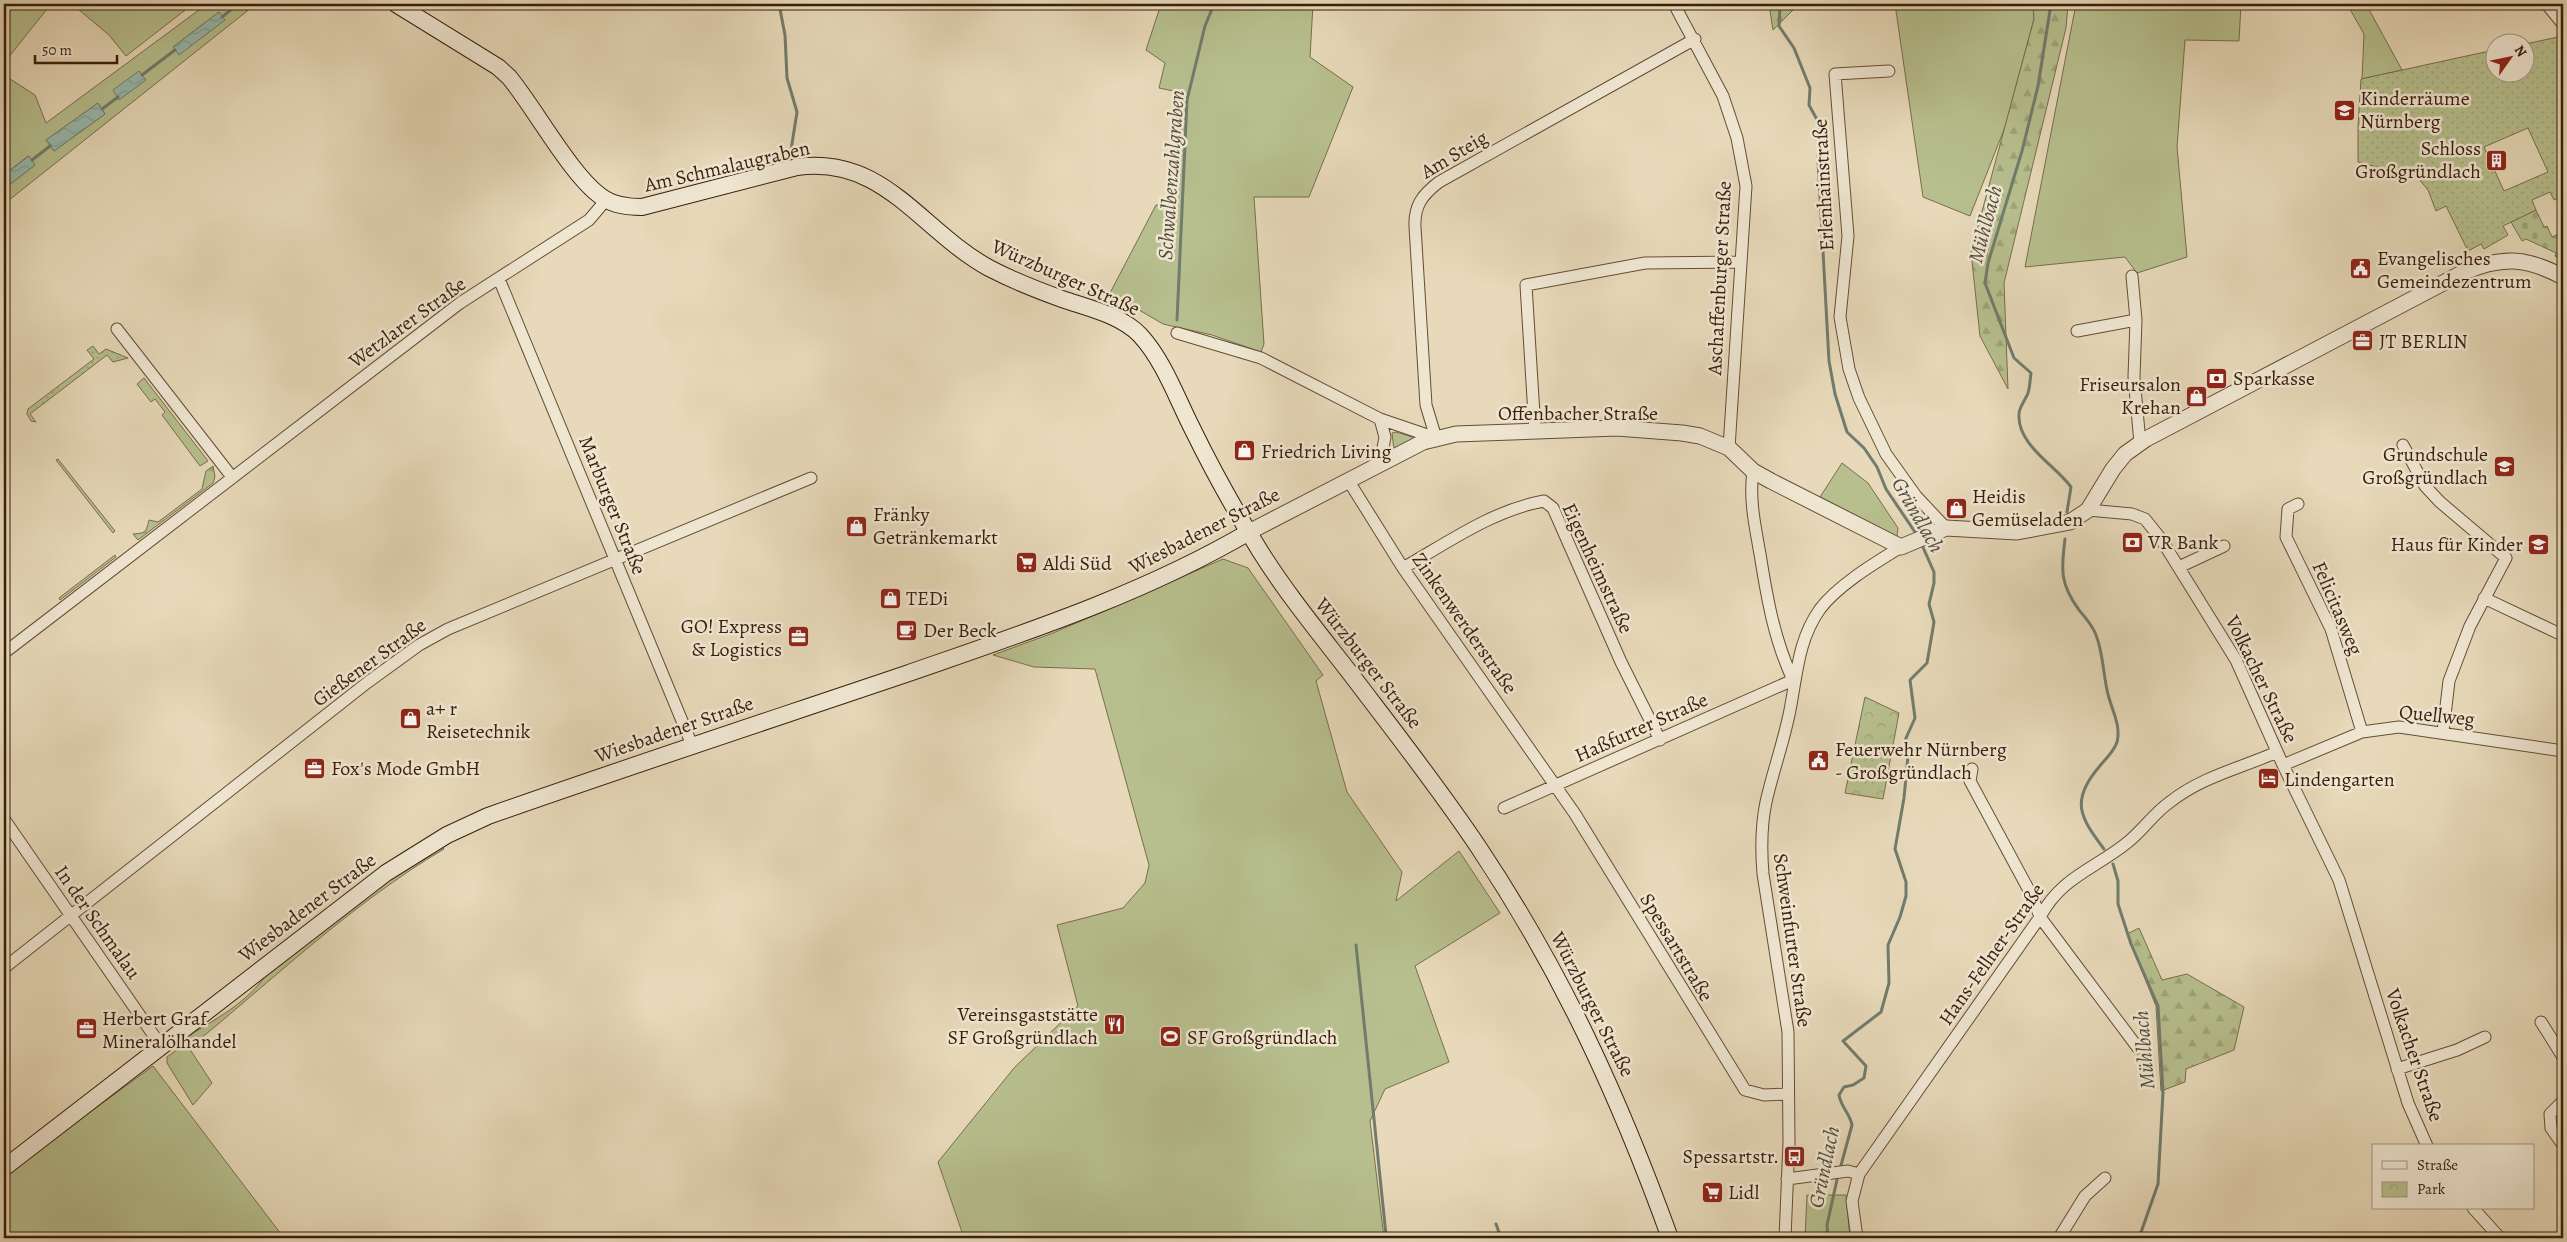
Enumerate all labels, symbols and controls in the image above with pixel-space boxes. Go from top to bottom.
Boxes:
scale bar [35,32,118,64]
north arrow [2484,32,2534,82]
text: 50 m [42,40,72,60]
text: N [2510,42,2531,61]
place label: Kinderräume Nürnberg [2360,85,2470,135]
water label: Schwalbenzahlgraben [1151,89,1191,261]
school or university icon: Kinderräume Nürnberg [2332,98,2356,122]
street label: Erlenhainstraße [1807,118,1840,252]
street label: Am Steig [1415,124,1493,185]
street label: Am Schmalaugraben [641,134,813,199]
place label: Schloss Großgründlach [2355,135,2481,185]
building icon: Schloss Großgründlach [2485,148,2509,172]
street label: Aschaffenburger Straße [1701,180,1738,377]
water label: Mühlbach [1961,182,2009,266]
street label: Würzburger Straße [987,232,1144,322]
place label: Evangelisches Gemeindezentrum [2377,245,2532,295]
public building icon: Evangelisches Gemeindezentrum [2349,257,2373,281]
street label: Wetzlarer Straße [342,271,471,375]
place label: JT BERLIN [2379,328,2468,355]
office icon: JT BERLIN [2351,329,2375,353]
place label: Sparkasse [2233,365,2315,392]
bank icon: Sparkasse [2205,366,2229,390]
place label: Friseursalon Krehan [2079,371,2181,421]
shop icon: Friseursalon Krehan [2185,384,2209,408]
street label: Offenbacher Straße [1498,400,1658,427]
street label: Marburger Straße [572,432,653,579]
place label: Friedrich Living [1261,438,1392,465]
shop icon: Friedrich Living [1233,439,1257,463]
place label: Grundschule Großgründlach [2362,441,2488,491]
school or university icon: Grundschule Großgründlach [2492,454,2516,478]
water label: Gründlach [1885,472,1951,558]
street label: Wiesbadener Straße [1123,481,1284,581]
place label: Heidis Gemüseladen [1972,483,2083,533]
shop icon: Heidis Gemüseladen [1944,496,1968,520]
street label: Eigenheimstraße [1556,499,1640,638]
place label: Fränky Getränkemarkt [873,501,998,551]
shop icon: Fränky Getränkemarkt [845,514,869,538]
place label: VR Bank [2147,529,2219,556]
bank icon: VR Bank [2120,530,2144,554]
place label: Haus für Kinder [2391,531,2523,558]
school or university icon: Haus für Kinder [2527,532,2551,556]
street label: Zinkenwerderstraße [1406,547,1524,699]
place label: Aldi Süd [1042,550,1112,577]
supermarket icon: Aldi Süd [1015,551,1039,575]
street label: Felicitasweg [2306,557,2369,659]
place label: TEDi [906,585,948,612]
shop icon: TEDi [878,586,902,610]
street label: Würzburger Straße [1308,591,1428,734]
street label: Volkacher Straße [2219,610,2304,748]
street label: Gießener Straße [307,612,432,713]
place label: GO! Express & Logistics [681,613,782,663]
place label: Der Beck [923,617,997,644]
cafe icon: Der Beck [895,618,919,642]
office icon: GO! Express & Logistics [786,625,810,649]
street label: Haßfurter Straße [1570,686,1712,769]
street label: Wiesbadener Straße [590,690,757,770]
place label: a+ r Reisetechnik [426,695,531,745]
street label: Quellweg [2398,698,2476,733]
shop icon: a+ r Reisetechnik [398,707,422,731]
place label: Feuerwehr Nürnberg - Großgründlach [1835,736,2007,786]
public building icon: Feuerwehr Nürnberg - Großgründlach [1807,749,1831,773]
place label: Fox's Mode GmbH [331,755,480,782]
office icon: Fox's Mode GmbH [303,756,327,780]
place label: Lindengarten [2284,766,2395,793]
hotel icon: Lindengarten [2256,767,2280,791]
street label: Wiesbadener Straße [232,847,382,969]
street label: Schweinfurter Straße [1767,851,1818,1029]
street label: In der Schmalau [48,860,147,985]
street label: Hans-Fellner-Straße [1932,878,2051,1031]
street label: Spessartstraße [1634,888,1720,1007]
street label: Würzburger Straße [1544,926,1641,1081]
street label: Volkacher Straße [2379,984,2450,1125]
place label: Vereinsgaststätte SF Großgründlach [947,1001,1098,1051]
place label: Herbert Graf Mineralölhandel [102,1005,236,1055]
water label: Mühlbach [2127,1009,2161,1091]
restaurant icon: Vereinsgaststätte SF Großgründlach [1102,1013,1126,1037]
office icon: Herbert Graf Mineralölhandel [74,1017,98,1041]
place label: SF Großgründlach [1187,1024,1338,1051]
sports icon: SF Großgründlach [1159,1025,1183,1049]
water label: Gründlach [1802,1123,1846,1211]
place label: Spessartstr. [1682,1143,1779,1170]
bus stop icon: Spessartstr. [1783,1144,1807,1168]
legend [2372,1144,2534,1210]
text: Straße [2417,1155,2458,1175]
place label: Lidl [1728,1179,1760,1206]
text: Park [2417,1179,2446,1199]
supermarket icon: Lidl [1700,1180,1724,1204]

